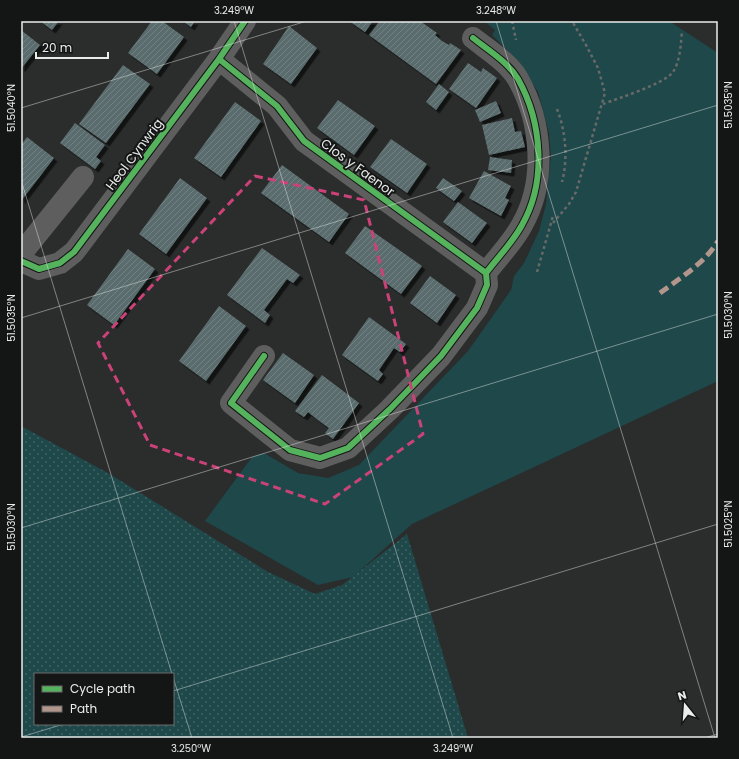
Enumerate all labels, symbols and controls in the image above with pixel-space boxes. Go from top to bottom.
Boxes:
text: 3.249°W [214,3,254,18]
text: 3.248°W [476,3,516,18]
scale bar [36,34,108,60]
text: 20 m [42,39,72,56]
text: 51.5035°N [721,81,736,129]
text: 51.5040°N [4,84,19,132]
street label: Heol Cynwrig [101,115,168,194]
street label: Clos y Faenor [317,134,399,201]
text: 51.5030°N [721,291,736,339]
text: 51.5035°N [4,294,19,342]
text: 51.5025°N [721,500,736,548]
text: 51.5030°N [4,503,19,551]
legend [34,673,174,725]
text: Cycle path [70,680,135,697]
north arrow [665,685,705,725]
text: N [676,687,688,704]
text: Path [70,700,97,717]
text: 3.250°W [171,741,211,756]
text: 3.249°W [433,741,473,756]

